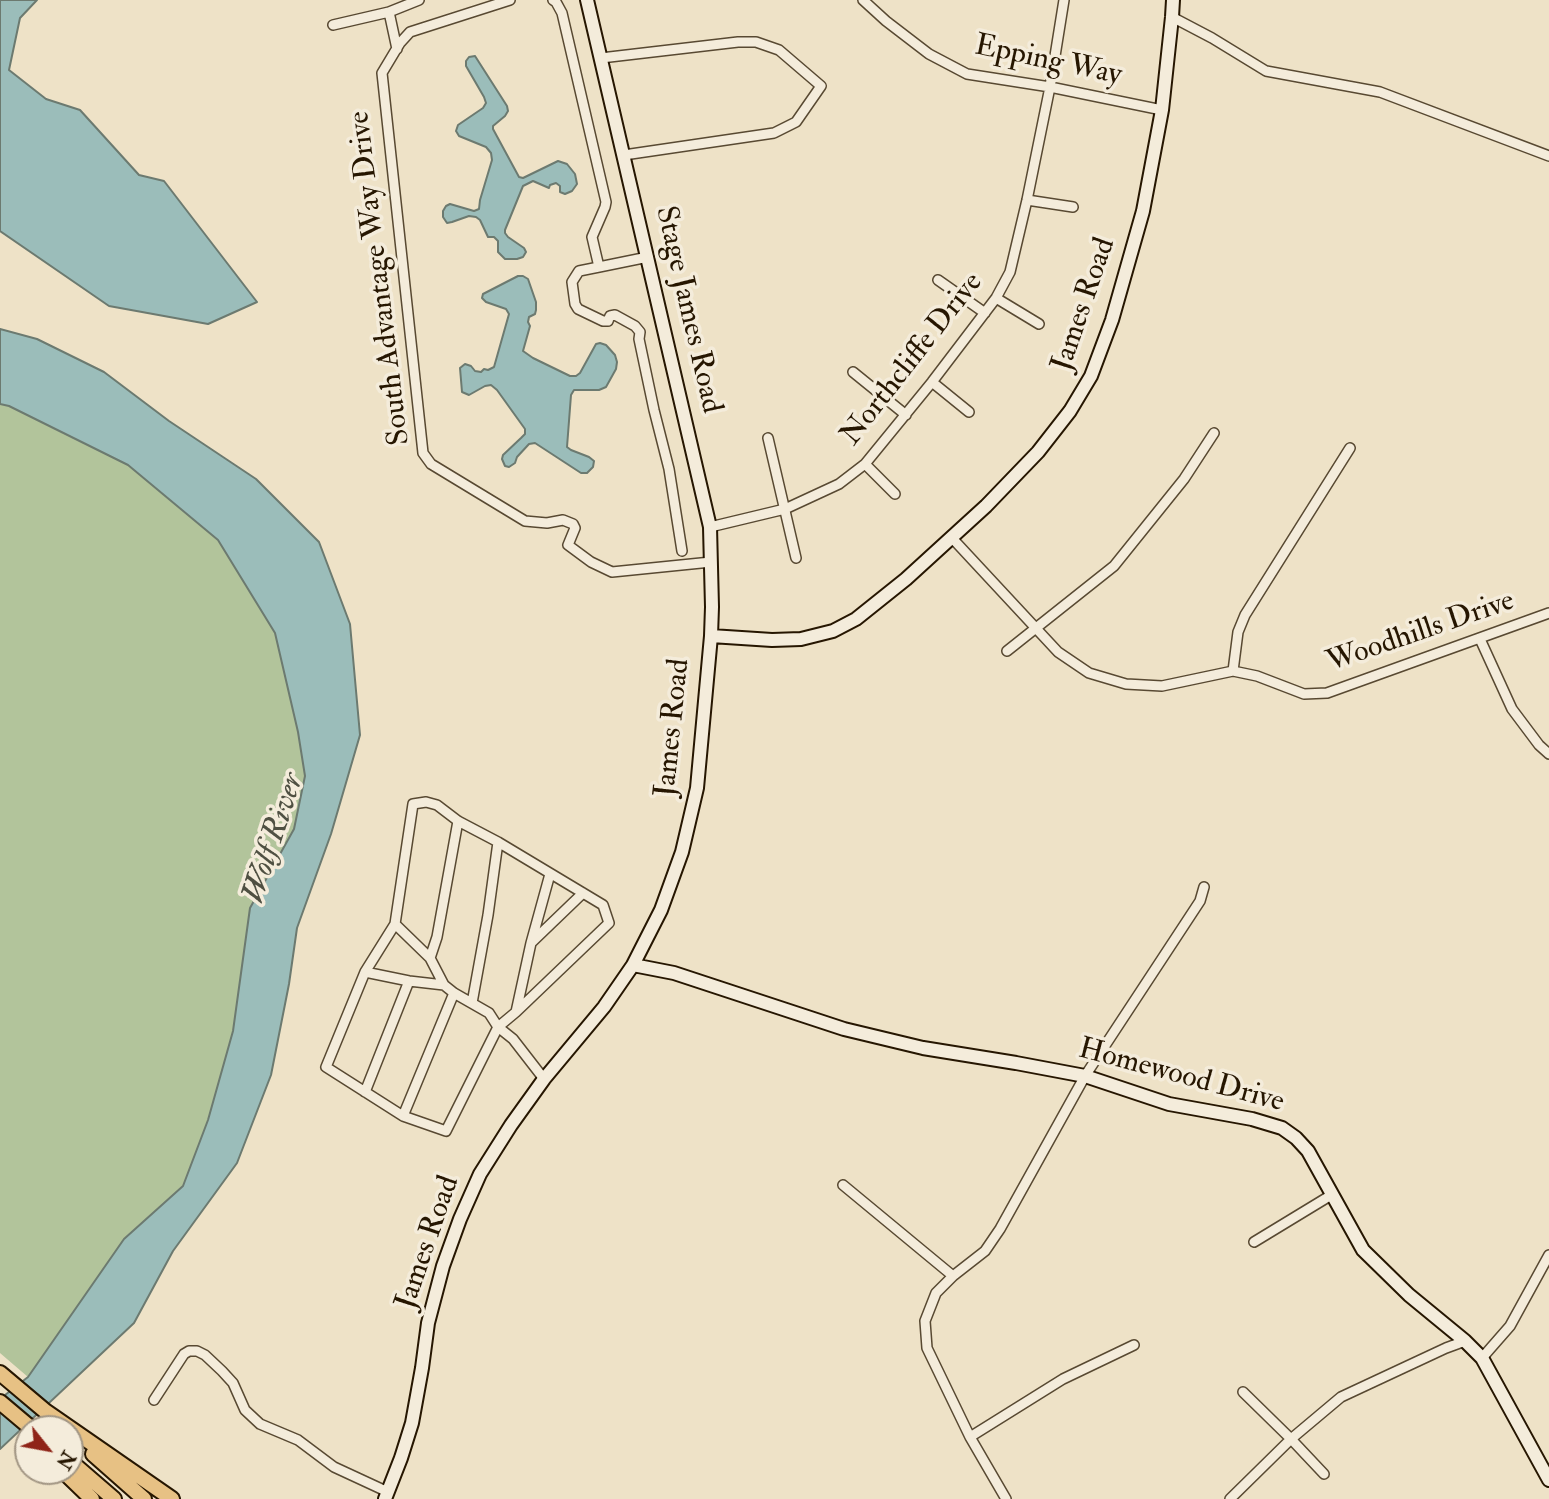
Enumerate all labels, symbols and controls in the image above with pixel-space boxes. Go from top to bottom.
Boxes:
street label: Epping Way [971,29,1125,95]
street label: South Advantage Way Drive [343,109,419,447]
street label: Stage James Road [646,203,728,417]
street label: James Road [1045,233,1125,377]
street label: Northcliffe Drive [834,266,992,454]
street label: Woodhills Drive [1323,584,1519,682]
street label: James Road [649,657,699,799]
water label: Wolf River [236,769,314,909]
street label: Homewood Drive [1074,1032,1288,1122]
street label: James Road [389,1171,469,1315]
north arrow [14,1415,84,1485]
text: N [51,1446,80,1473]

